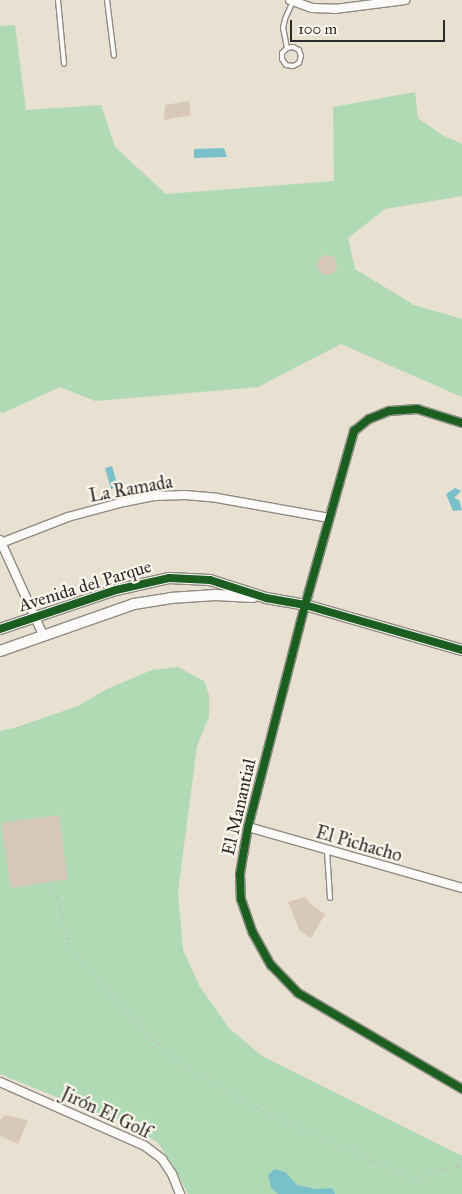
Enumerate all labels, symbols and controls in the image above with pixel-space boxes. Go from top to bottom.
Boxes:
scale bar [292,10,447,42]
text: 100 m [298,20,337,38]
street label: La Ramada [88,471,174,507]
street label: Avenida del Parque [16,556,154,616]
street label: El Manantial [217,757,261,857]
street label: El Pichacho [313,821,405,867]
street label: Jirón El Golf [58,1083,154,1143]

